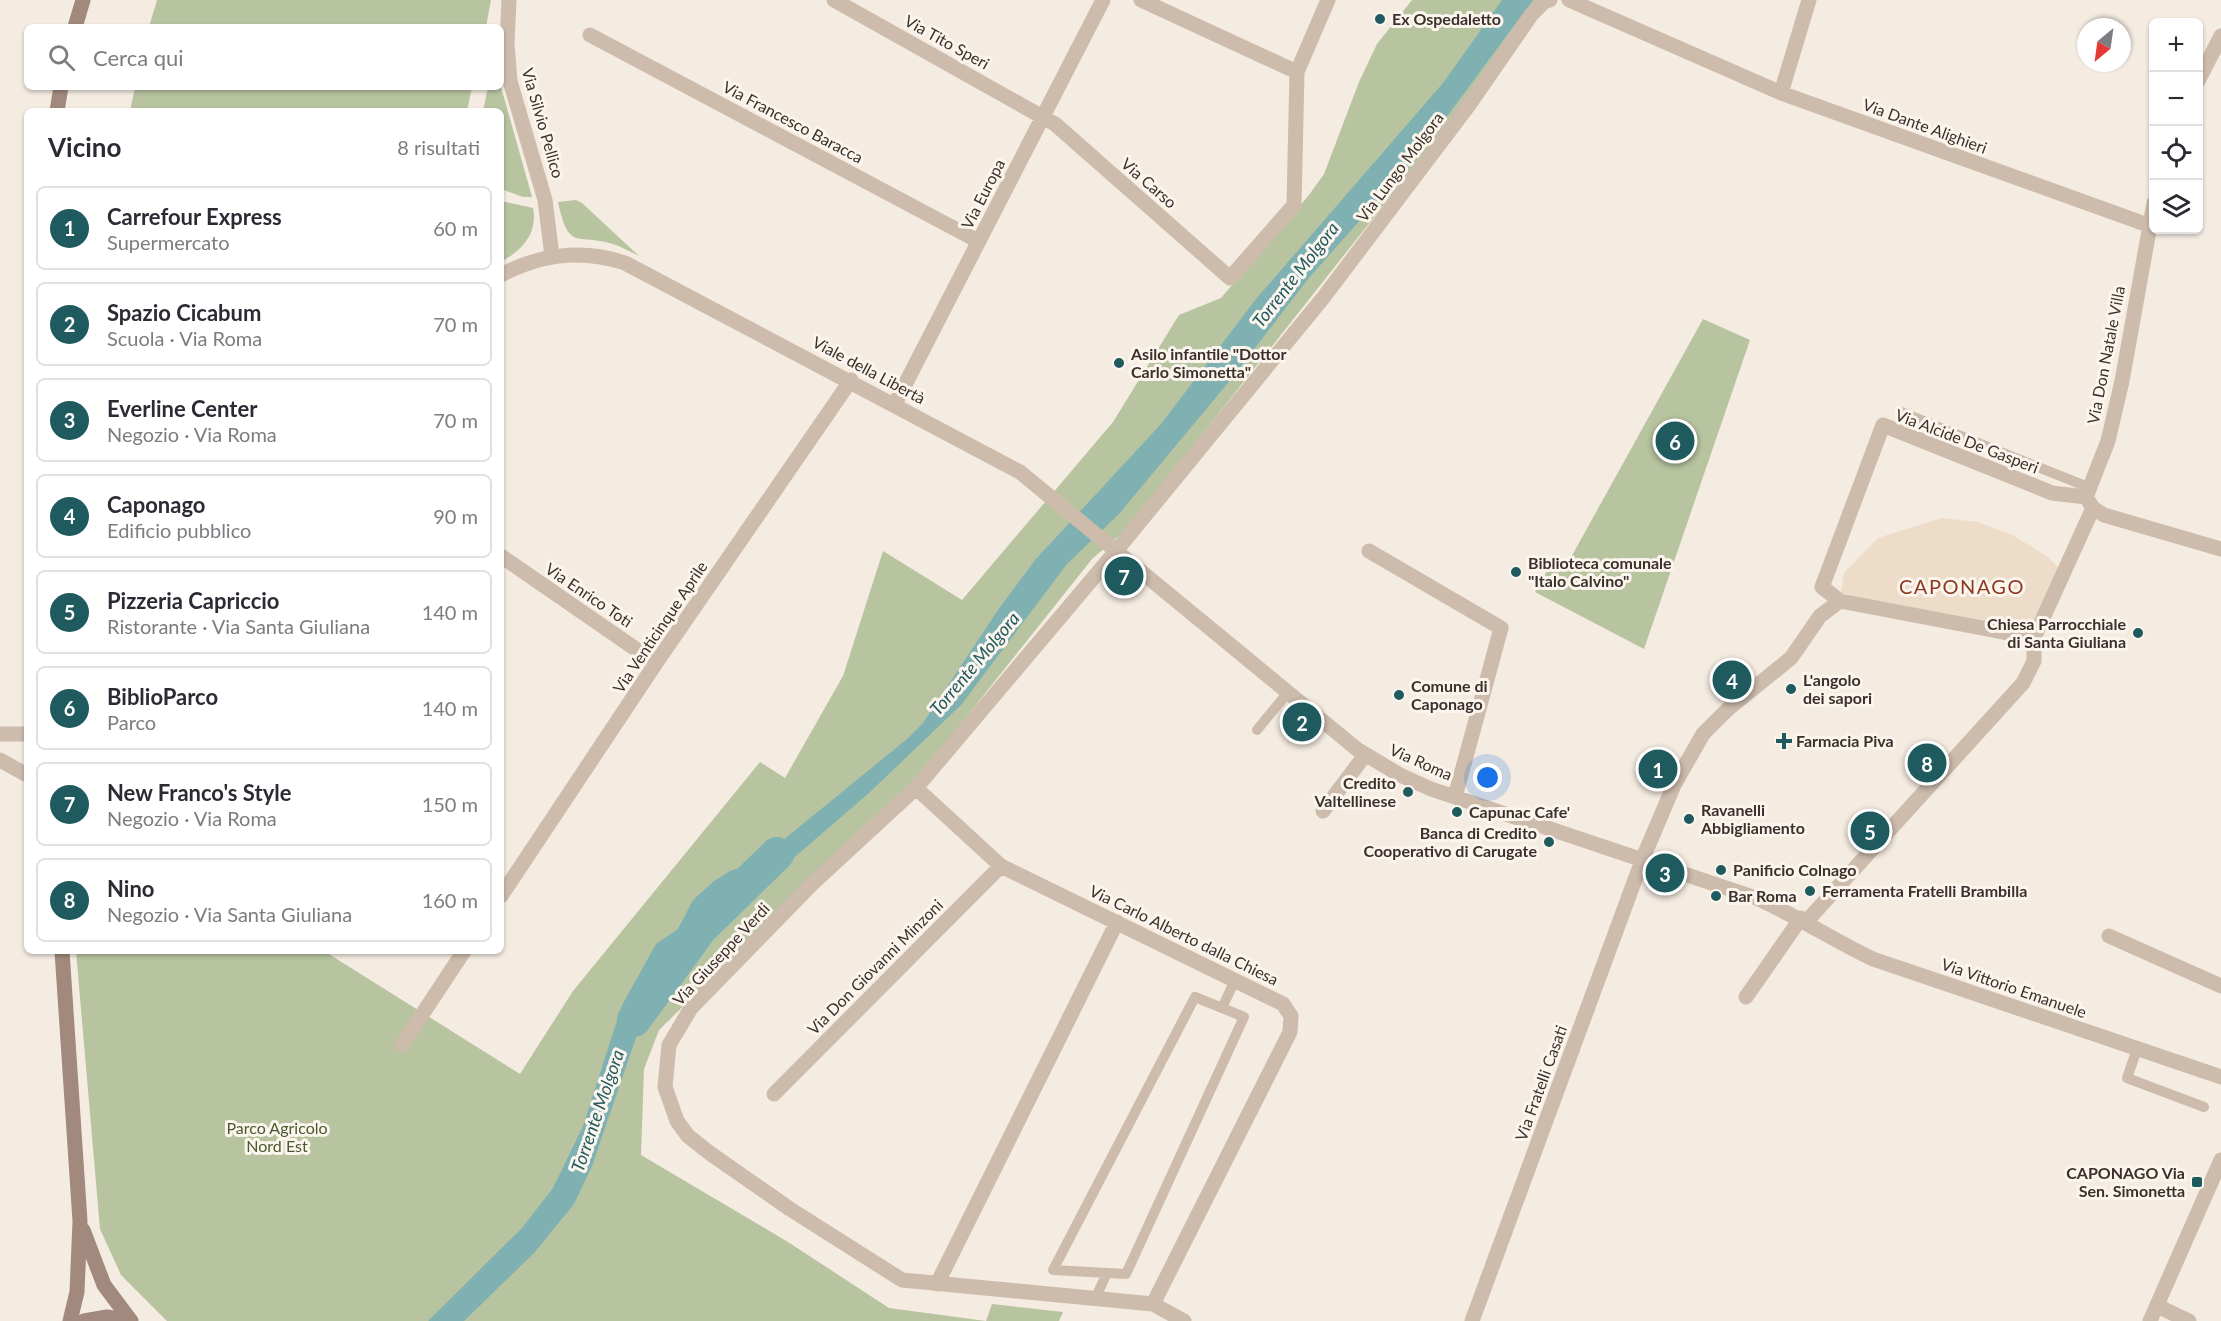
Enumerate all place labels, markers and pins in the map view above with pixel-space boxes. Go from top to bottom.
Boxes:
place label: Ex Ospedaletto [1392,9,1501,28]
marker: Ex Ospedaletto [1373,12,1387,26]
place label: Asilo infantile "Dottor Carlo Simonetta" [1130,344,1286,381]
marker: Asilo infantile "Dottor Carlo Simonetta" [1112,356,1126,370]
pin: 6 [1656,418,1694,464]
place label: Biblioteca comunale "Italo Calvino" [1528,553,1672,590]
pin: 7 [1104,554,1144,598]
marker: Biblioteca comunale "Italo Calvino" [1509,565,1523,579]
place label: Chiesa Parrocchiale di Santa Giuliana [1987,614,2126,651]
marker: Chiesa Parrocchiale di Santa Giuliana [2131,626,2145,640]
pin: 4 [1712,658,1752,702]
place label: L'angolo dei sapori [1803,670,1872,707]
place label: Comune di Caponago [1411,676,1488,713]
marker: L'angolo dei sapori [1784,682,1798,696]
marker: Comune di Caponago [1392,688,1406,702]
pin: 2 [1282,700,1322,744]
place label: Farmacia Piva [1796,731,1894,750]
marker: Farmacia Piva [1777,734,1791,748]
pin: 8 [1908,740,1946,786]
pin: 1 [1638,746,1678,792]
place label: Credito Valtellinese [1313,773,1396,810]
marker: Credito Valtellinese [1401,785,1415,799]
place label: Ravanelli Abbigliamento [1700,800,1805,837]
place label: Capunac Cafe' [1469,802,1570,821]
marker: Capunac Cafe' [1450,805,1464,819]
pin: 5 [1850,808,1890,854]
marker: Ravanelli Abbigliamento [1682,812,1696,826]
place label: Banca di Credito Cooperativo di Carugate [1364,823,1537,860]
marker: Banca di Credito Cooperativo di Carugate [1542,835,1556,849]
pin: 3 [1646,850,1684,896]
place label: Panificio Colnago [1733,860,1857,879]
marker: Panificio Colnago [1714,863,1728,877]
place label: Ferramenta Fratelli Brambilla [1822,881,2027,900]
marker: Ferramenta Fratelli Brambilla [1803,884,1817,898]
place label: Bar Roma [1728,886,1797,905]
marker: Bar Roma [1709,889,1723,903]
place label: CAPONAGO Via Sen. Simonetta [2066,1163,2185,1200]
marker: CAPONAGO Via Sen. Simonetta [2190,1175,2204,1189]

